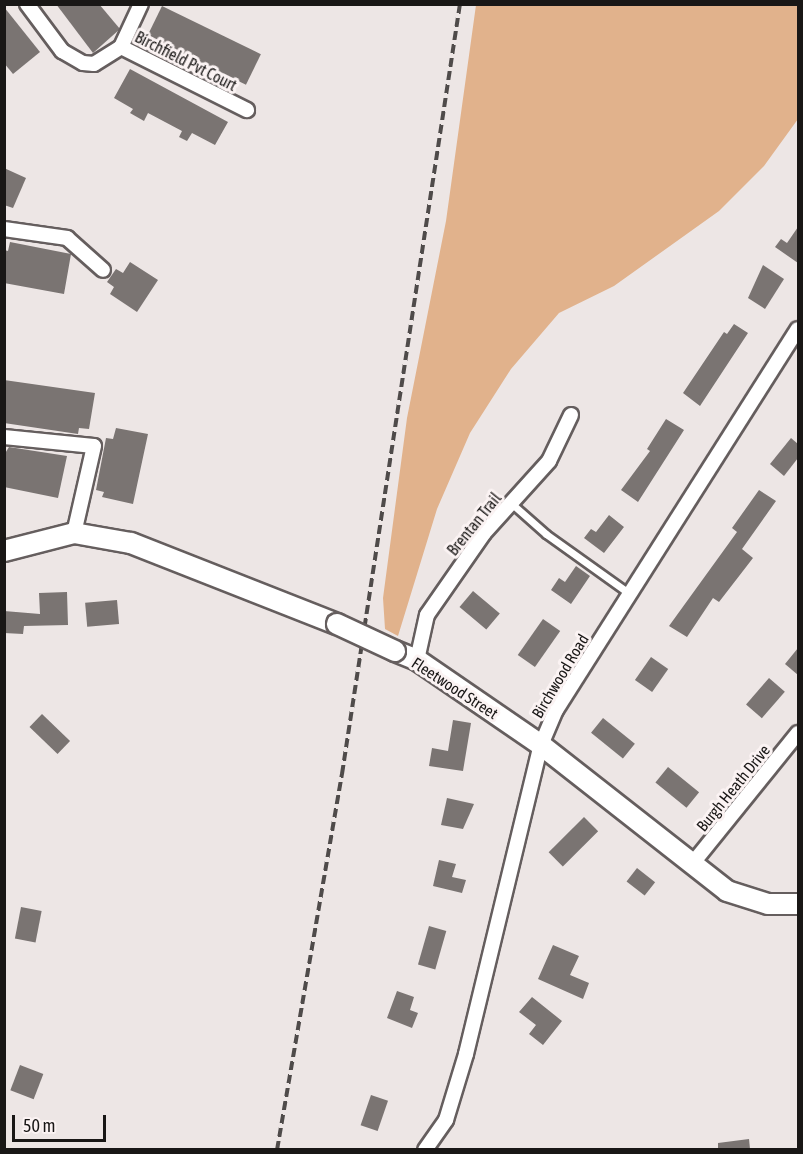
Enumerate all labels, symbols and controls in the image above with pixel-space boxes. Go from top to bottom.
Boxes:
street label: Birchfield Pvt Court [132,27,240,95]
street label: Brentan Trail [443,489,505,559]
street label: Birchwood Road [527,631,593,721]
street label: Fleetwood Street [408,653,502,723]
street label: Burgh Heath Drive [692,741,774,835]
scale bar [15,1103,110,1141]
text: 50 m [23,1115,55,1136]

